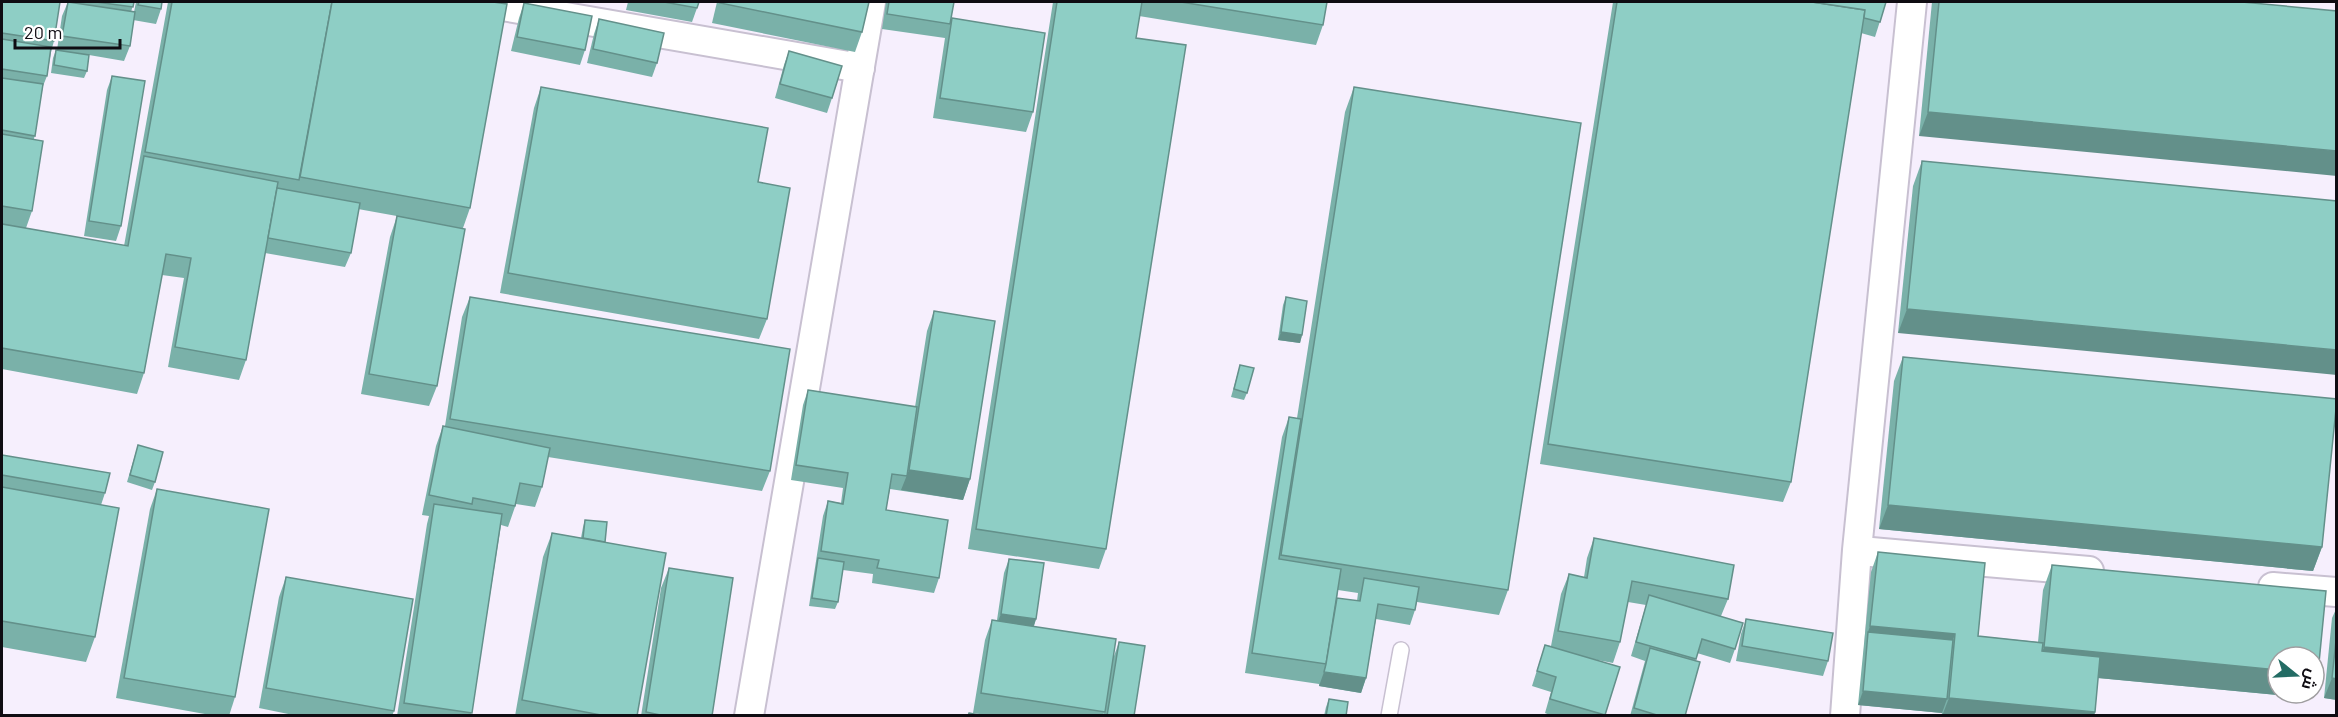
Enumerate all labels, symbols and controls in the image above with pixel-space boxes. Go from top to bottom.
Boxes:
scale bar [15,12,120,50]
text: 20 m [24,21,62,43]
north arrow [2266,645,2326,705]
text: ش [2298,667,2323,692]

